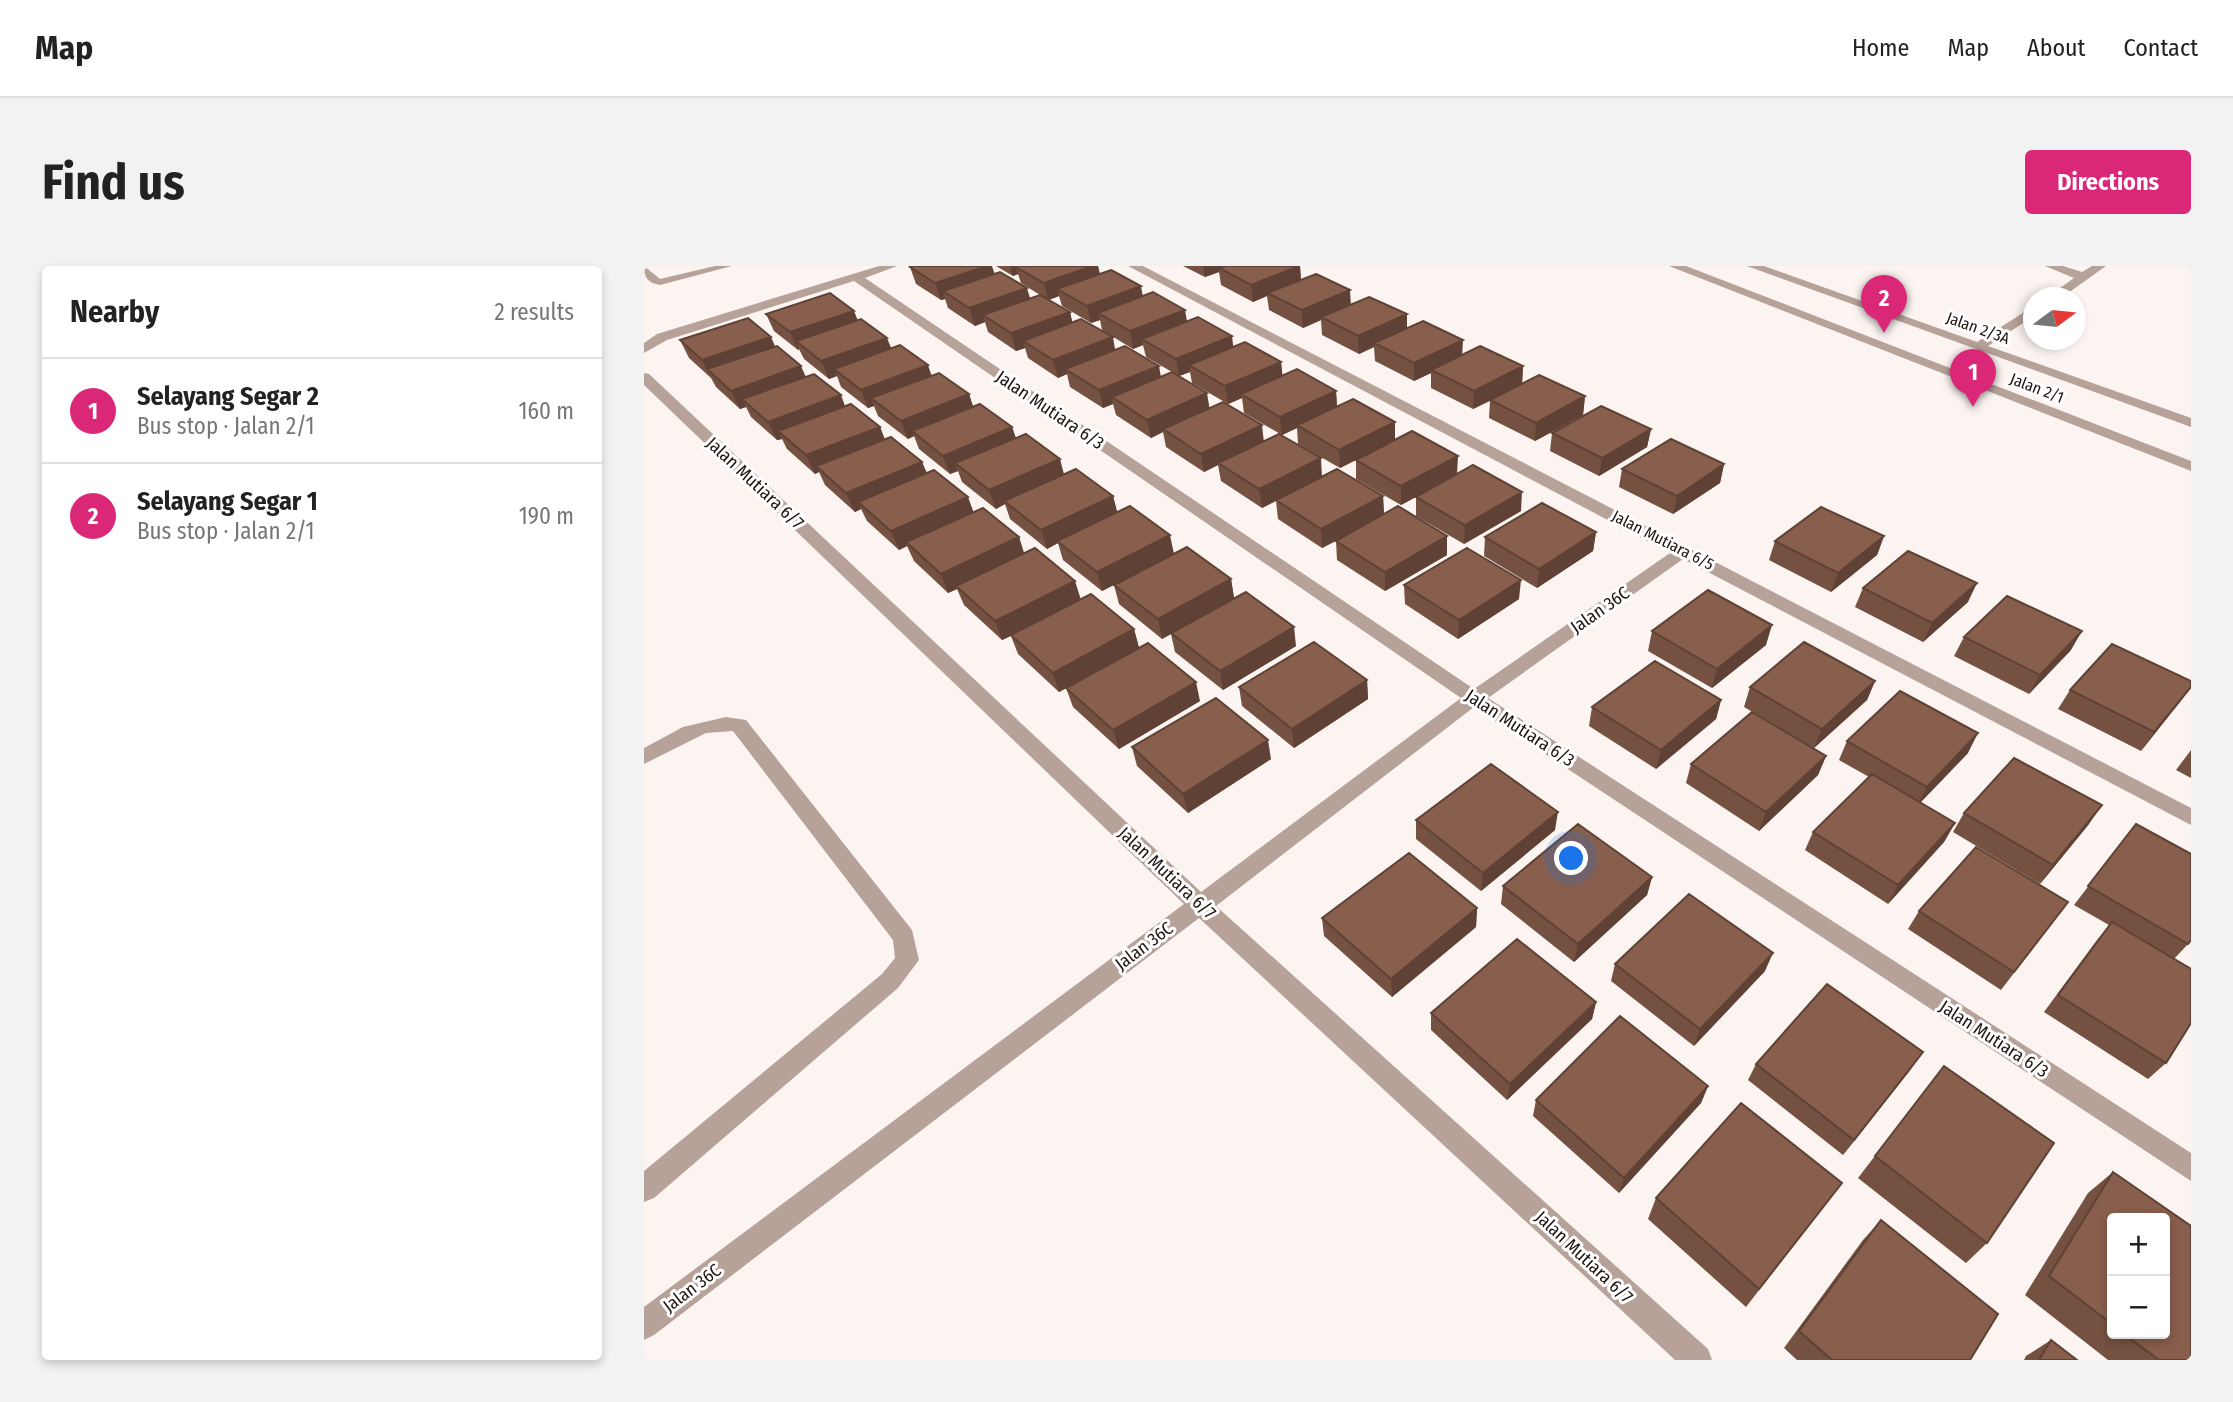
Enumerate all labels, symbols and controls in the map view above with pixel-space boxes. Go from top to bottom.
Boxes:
text: Map [35,28,93,68]
text: Home [1852,34,1909,62]
text: Map [1947,34,1989,62]
text: About [2027,34,2085,62]
text: Contact [2123,34,2198,62]
button: Directions [2025,150,2191,214]
text: Find us [42,153,185,212]
pin: 2 [1861,275,1907,333]
north arrow [2023,287,2086,350]
text: Nearby [70,294,159,330]
text: 2 results [494,298,574,326]
street label: Jalan 2/3A [1944,308,2013,348]
pin: 1 [1950,349,1996,407]
street label: Jalan Mutiara 6/3 [992,366,1108,454]
street label: Jalan 2/1 [2007,369,2067,407]
text: Selayang Segar 2 [137,381,319,412]
text: 1 [88,397,98,425]
text: 160 m [519,397,574,425]
text: Bus stop · Jalan 2/1 [137,412,314,440]
street label: Jalan Mutiara 6/7 [702,432,808,534]
text: Selayang Segar 1 [137,486,318,517]
text: 2 [88,502,98,530]
text: 190 m [519,502,574,530]
street label: Jalan Mutiara 6/5 [1609,506,1717,574]
text: Bus stop · Jalan 2/1 [137,517,314,545]
street label: Jalan 36C [1566,582,1634,638]
street label: Jalan Mutiara 6/3 [1461,685,1579,771]
street label: Jalan Mutiara 6/7 [1114,822,1220,924]
your location [1554,841,1588,875]
street label: Jalan 36C [1111,917,1177,975]
street label: Jalan Mutiara 6/3 [1935,996,2053,1082]
street label: Jalan Mutiara 6/7 [1531,1206,1637,1308]
map controls [2107,1213,2170,1339]
button: + [2107,1213,2170,1276]
street label: Jalan 36C [659,1259,725,1317]
button: − [2107,1276,2170,1339]

